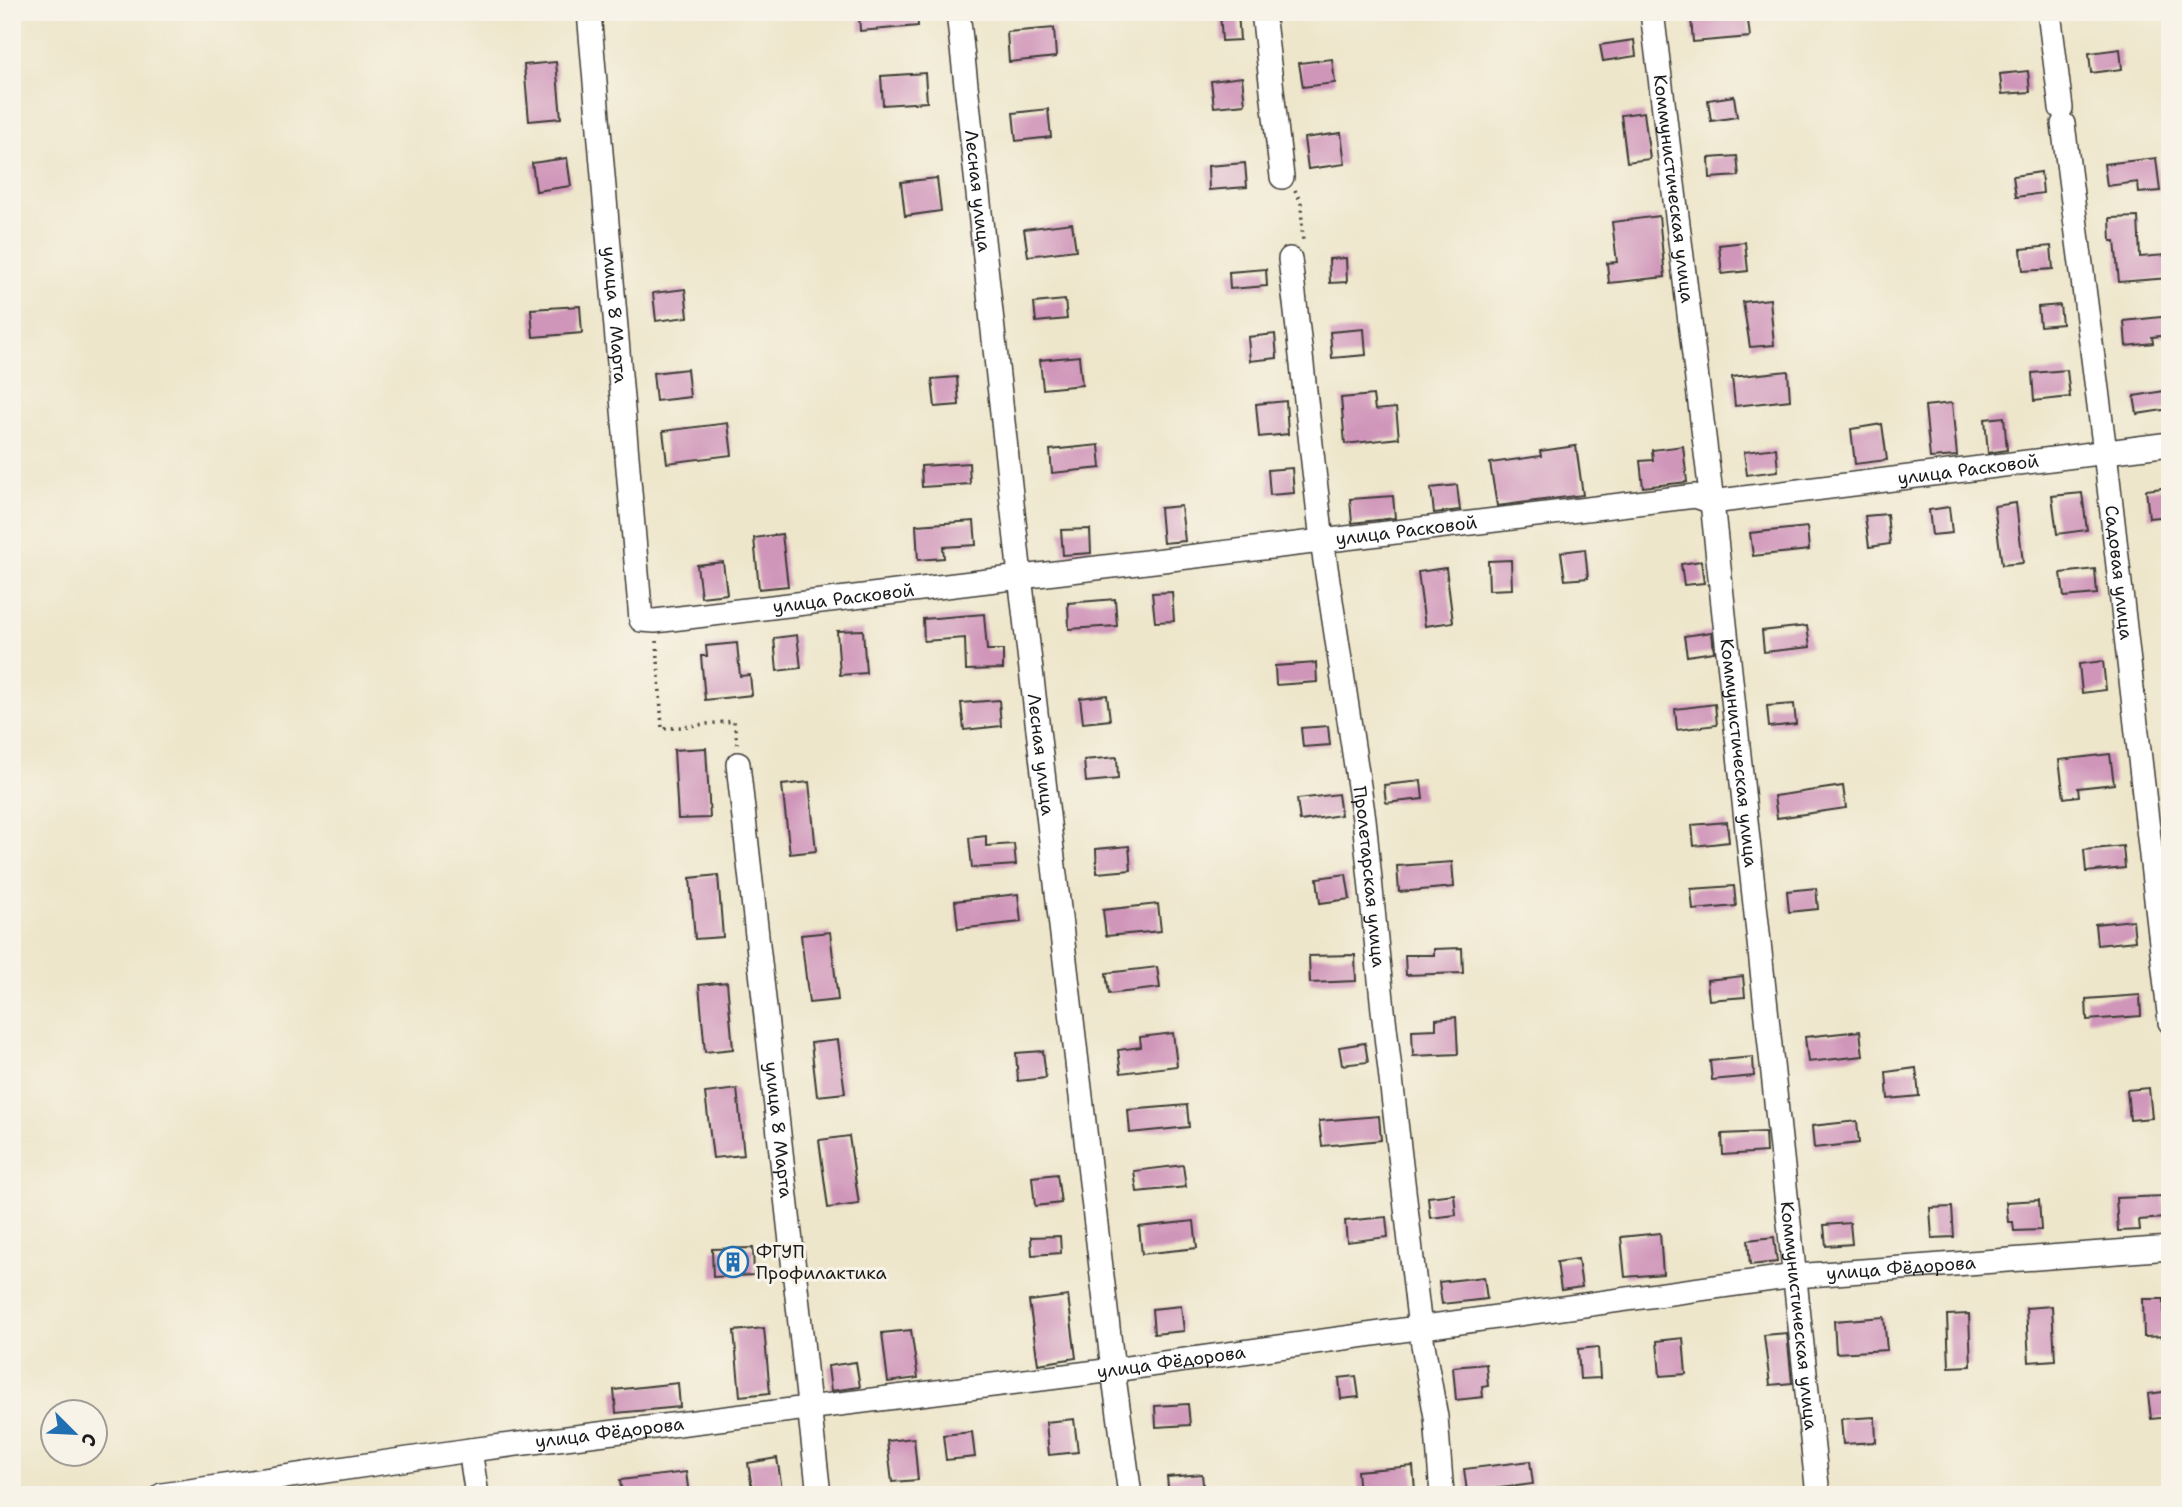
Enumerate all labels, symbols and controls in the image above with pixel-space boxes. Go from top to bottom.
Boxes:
street label: Коммунистическая улица [1648,73,1700,304]
street label: Лесная улица [959,129,996,253]
street label: улица 8 Марта [597,246,633,384]
street label: улица Расковой [1896,449,2040,490]
street label: Садовая улица [2099,504,2138,641]
street label: улица Расковой [1334,510,1479,551]
street label: улица Расковой [771,578,916,619]
street label: Коммунистическая улица [1715,637,1763,869]
street label: Лесная улица [1022,692,1060,817]
street label: Пролетарская улица [1347,785,1391,969]
street label: улица 8 Марта [759,1060,798,1199]
street label: Коммунистическая улица [1775,1200,1823,1431]
place label: ФГУП Профилактика [756,1240,887,1285]
building icon: ФГУП Профилактика [716,1245,750,1279]
street label: улица Фёдорова [1825,1251,1977,1286]
street label: улица Фёдорова [1096,1340,1247,1384]
north arrow [38,1398,108,1468]
street label: улица Фёдорова [534,1411,685,1454]
text: С [75,1429,103,1450]

